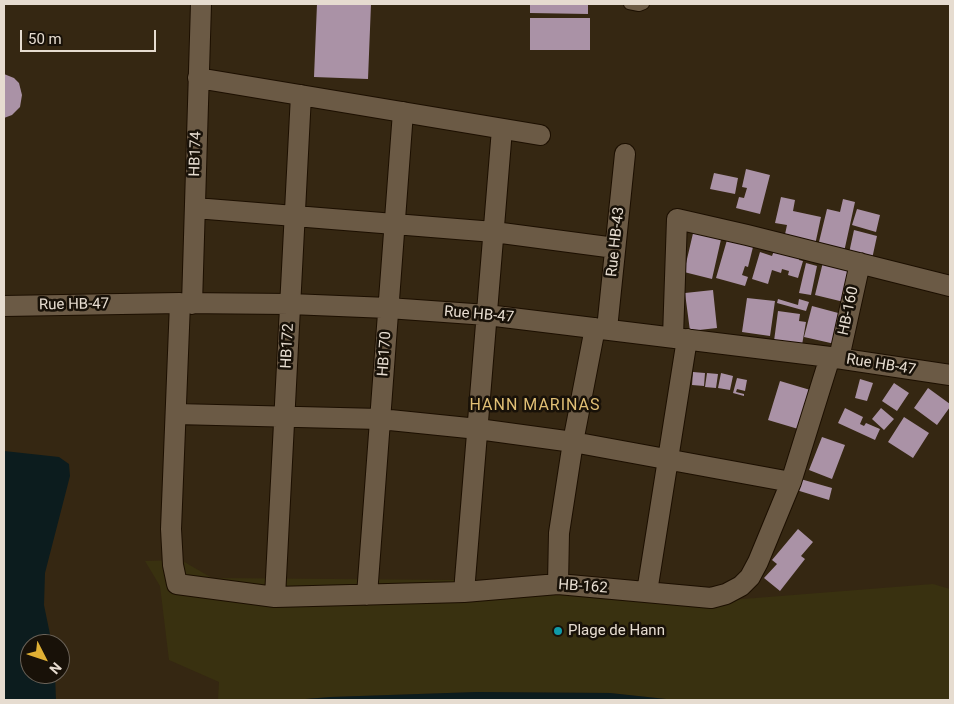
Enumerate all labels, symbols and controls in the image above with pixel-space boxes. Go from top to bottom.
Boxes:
scale bar [22,20,159,52]
text: 50 m [28,30,62,48]
street label: HB174 [186,131,206,177]
street label: Rue HB-43 [603,206,629,278]
street label: HB-160 [835,285,863,337]
street label: Rue HB-47 [39,295,109,315]
street label: Rue HB-47 [443,303,515,327]
street label: HB172 [278,323,298,369]
street label: HB170 [374,331,396,377]
street label: Rue HB-47 [845,351,917,379]
district label: HANN MARINAS [468,396,602,416]
street label: HB-162 [558,576,608,598]
place label: Plage de Hann [568,622,665,640]
marker: Plage de Hann [552,625,564,637]
north arrow [20,634,70,684]
text: N [46,659,65,677]

